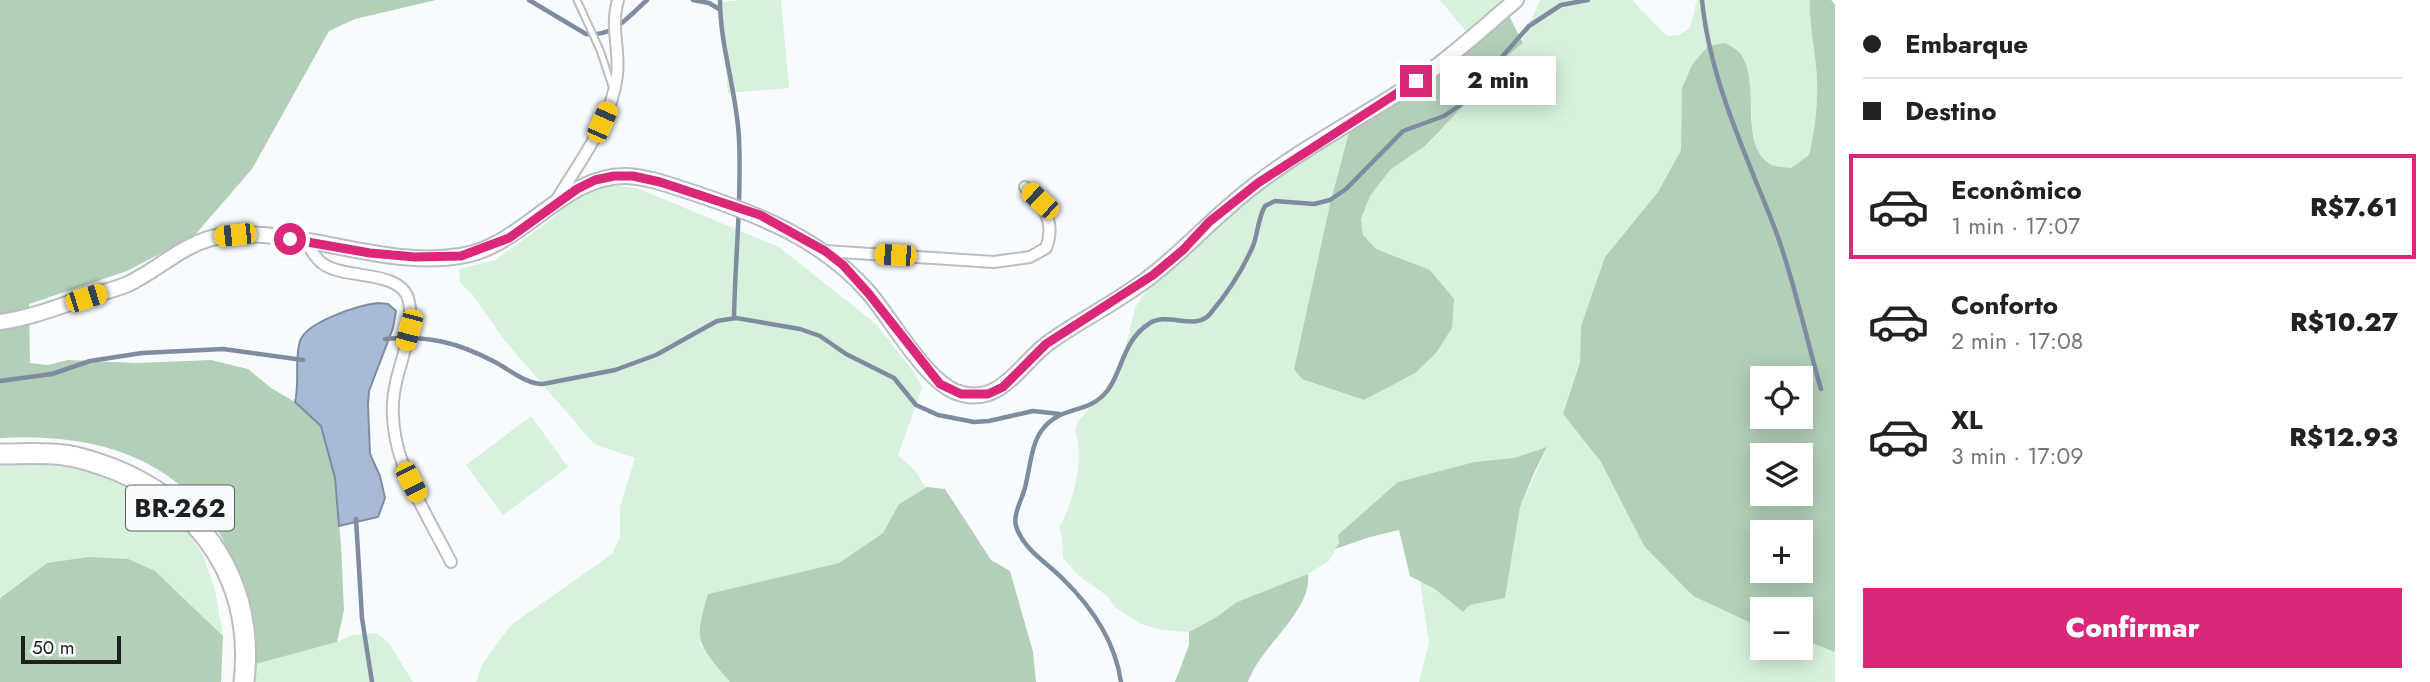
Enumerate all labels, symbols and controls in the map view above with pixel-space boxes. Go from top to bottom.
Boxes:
text: Embarque [1905,25,2028,63]
callout: 2 min [1440,56,1556,106]
text: 2 min [1467,63,1529,97]
route end [1400,65,1432,97]
text: Destino [1905,92,1997,130]
car [584,99,621,145]
text: Econômico [1951,171,2082,209]
icon: car [1867,175,1930,238]
car [1018,179,1063,223]
text: R$7.61 [2310,188,2398,226]
text: 1 min · 17:07 [1951,209,2080,243]
car [214,222,257,248]
route start [274,223,306,255]
car [874,243,917,267]
car [63,282,110,314]
text: Conforto [1951,286,2058,324]
icon: car [1867,290,1930,353]
text: R$10.27 [2290,303,2398,341]
car [394,307,425,353]
text: 2 min · 17:08 [1951,324,2083,358]
map controls [1750,366,1813,660]
button: locate [1750,366,1813,429]
text: XL [1951,401,1983,439]
icon: car [1867,405,1930,468]
text: R$12.93 [2289,418,2398,456]
text: 3 min · 17:09 [1951,439,2084,473]
button: layers [1750,443,1813,506]
car [393,459,430,505]
road number: BR-262 [126,486,234,530]
button: + [1750,520,1813,583]
button: Confirmar [1863,588,2402,668]
button: − [1750,597,1813,660]
scale bar [21,633,121,665]
text: 50 m [32,634,75,661]

